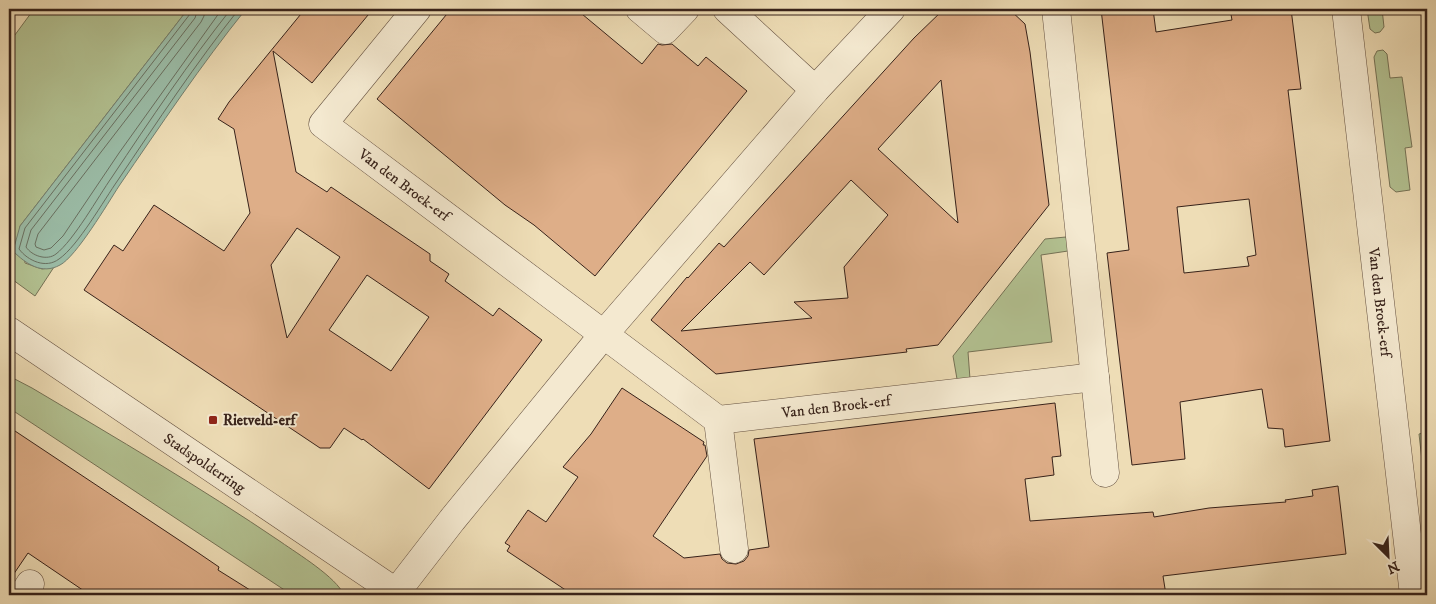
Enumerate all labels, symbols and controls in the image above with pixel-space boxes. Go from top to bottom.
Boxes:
street label: Van den Broek-erf [354,144,455,227]
street label: Van den Broek-erf [1364,246,1396,360]
street label: Van den Broek-erf [780,391,894,423]
place label: Rietveld-erf [223,411,299,430]
marker: Rietveld-erf [207,414,219,426]
street label: Stadspolderring [160,429,249,498]
north arrow [1364,532,1414,582]
text: N [1384,556,1402,578]

